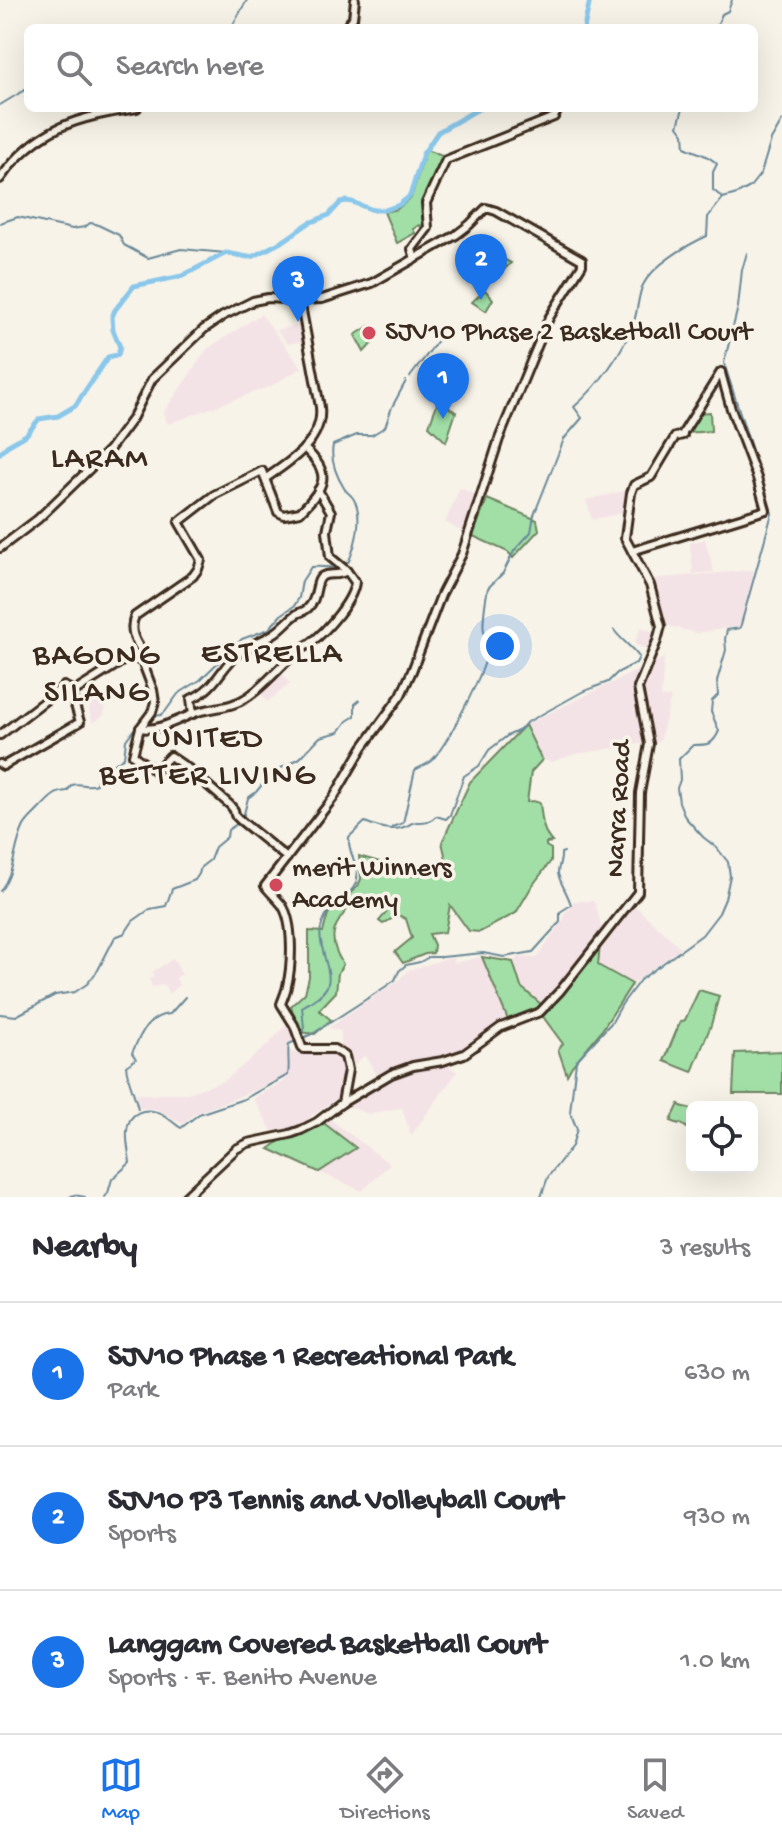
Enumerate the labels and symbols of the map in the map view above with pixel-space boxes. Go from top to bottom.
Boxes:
pin: 2 [455,234,507,300]
pin: 3 [272,256,324,322]
place label: SJV10 Phase 2 Basketball Court [385,317,755,350]
marker: SJV10 Phase 2 Basketball Court [360,324,378,342]
pin: 1 [417,353,469,419]
district label: LARAM [51,441,149,479]
your location [480,626,520,666]
district label: ESTRELLA [201,636,343,674]
district label: BAGONG SILANG [32,638,161,713]
district label: UNITED BETTER LIVING [98,721,317,796]
street label: Narra Road [600,737,640,878]
place label: merit Winners Academy [292,853,452,918]
marker: merit Winners Academy [267,876,285,894]

